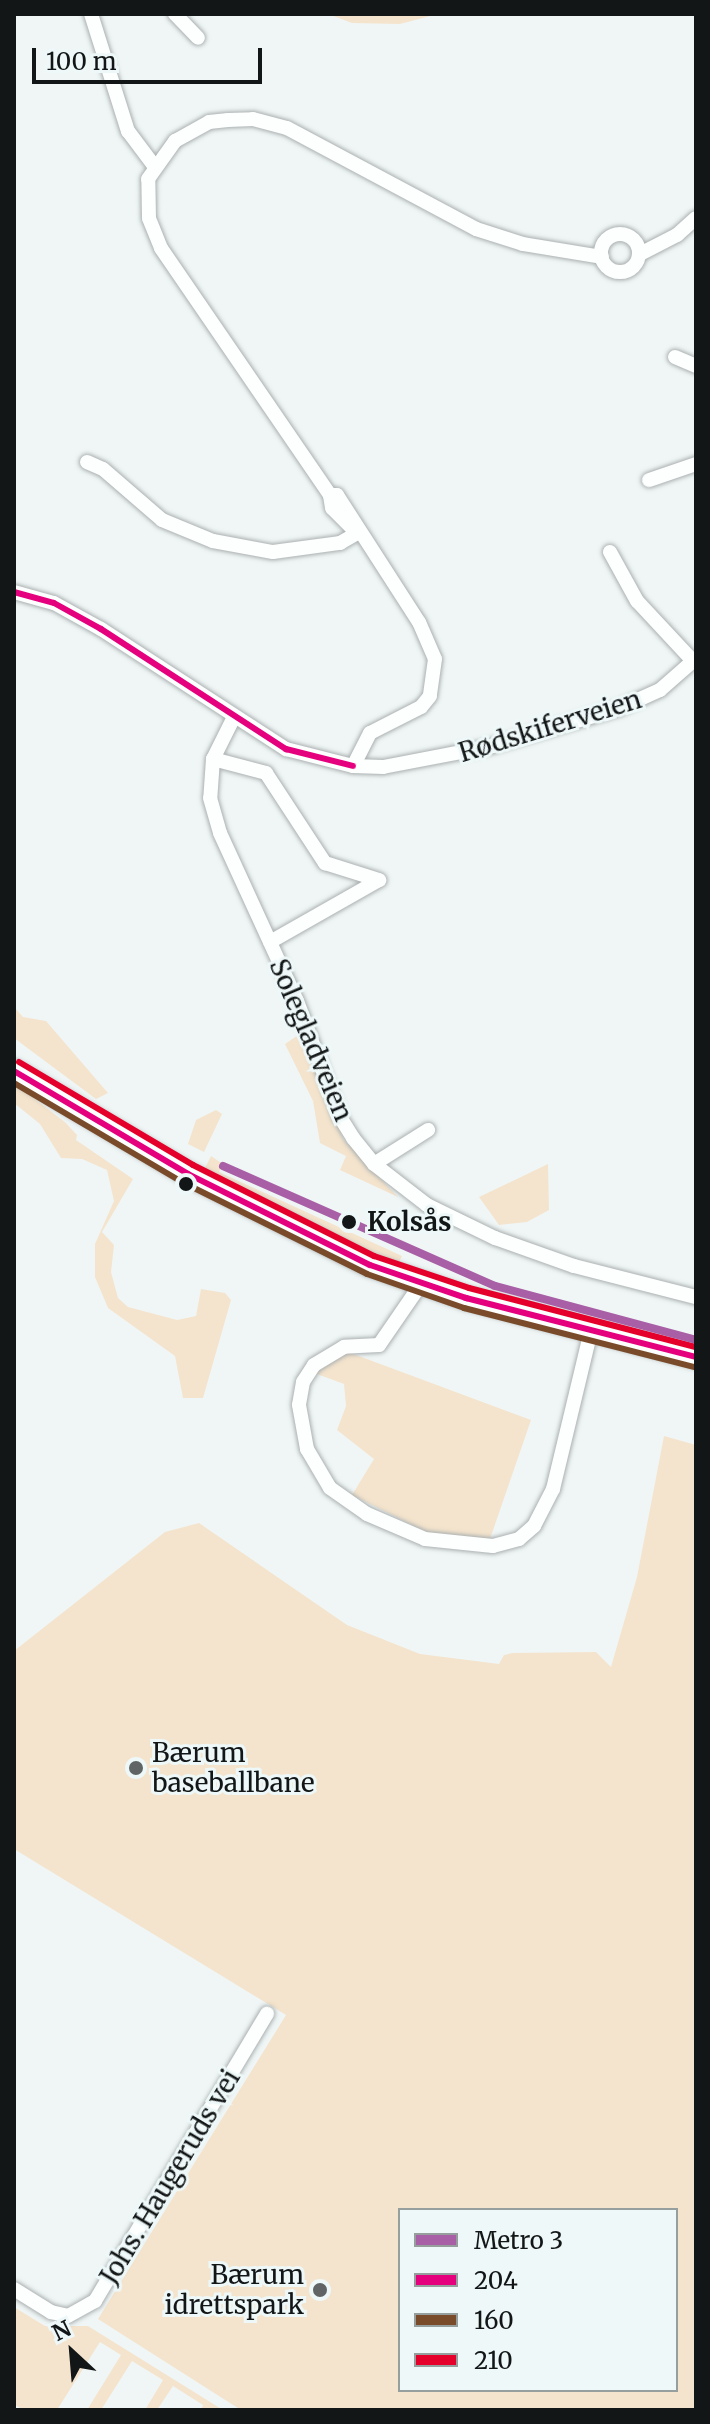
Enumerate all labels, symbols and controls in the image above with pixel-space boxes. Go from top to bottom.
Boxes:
scale bar [36,32,266,82]
text: 100 m [46,46,116,77]
street label: Rødskiferveien [455,683,645,769]
street label: Solegladveien [263,954,359,1126]
unlabelled marker [178,1176,194,1192]
place label: Kolsås [367,1206,451,1238]
marker: Kolsås [338,1211,360,1233]
place label: Bærum baseballbane [152,1737,315,1798]
marker: Bærum baseballbane [127,1759,145,1777]
street label: Johs. Haugeruds vei [94,2064,246,2290]
legend [398,2208,678,2392]
text: Metro 3 [474,2225,563,2256]
place label: Bærum idrettspark [165,2259,304,2320]
text: 204 [474,2265,518,2296]
marker: Bærum idrettspark [311,2281,329,2299]
text: 160 [474,2305,514,2336]
north arrow [32,2312,112,2392]
text: N [48,2314,75,2347]
text: 210 [474,2345,513,2376]

